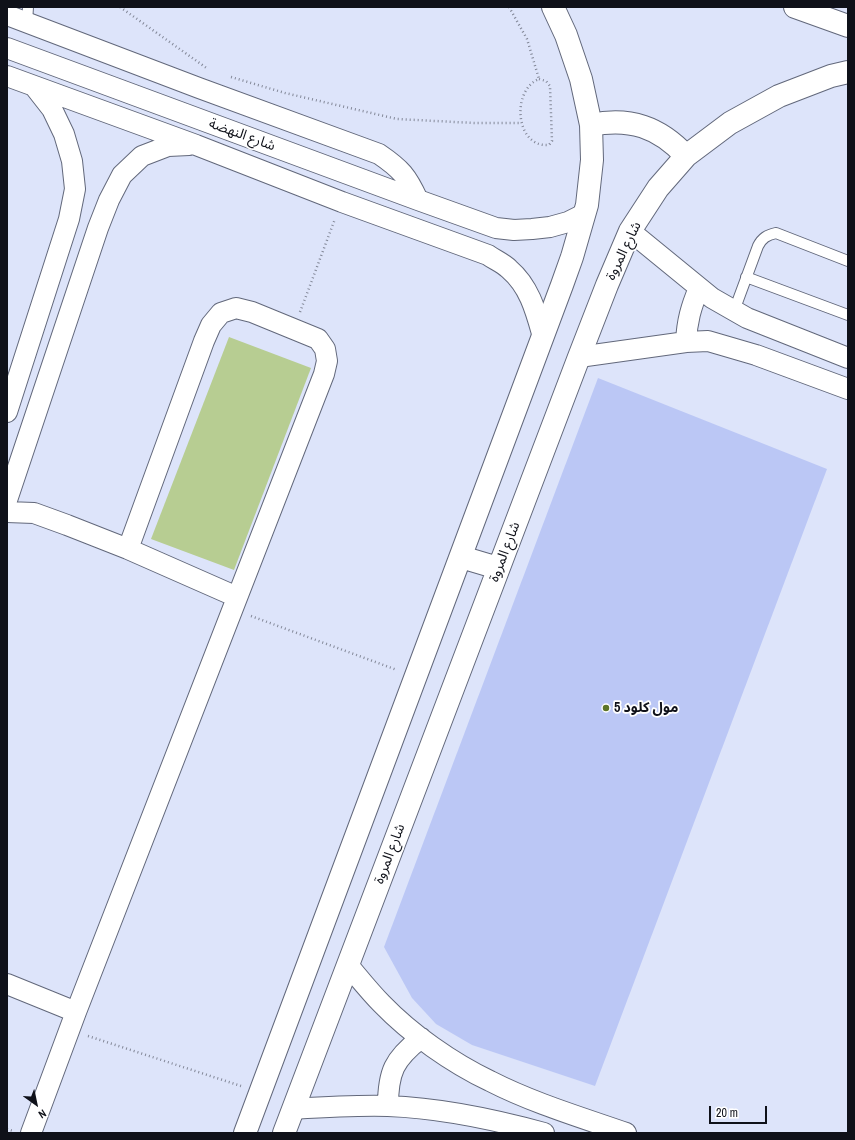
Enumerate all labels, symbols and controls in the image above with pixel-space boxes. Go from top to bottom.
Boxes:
street label: شارع النهضة [207,115,277,155]
street label: شارع المروة [603,219,645,283]
street label: شارع المروة [486,520,524,584]
place label: مول كلود 5 [614,700,678,716]
marker: مول كلود 5 [601,703,611,713]
street label: شارع المروة [371,822,409,886]
north arrow [16,1084,56,1124]
scale bar [711,1098,769,1124]
text: 20 m [716,1105,738,1121]
text: N [36,1106,49,1122]

